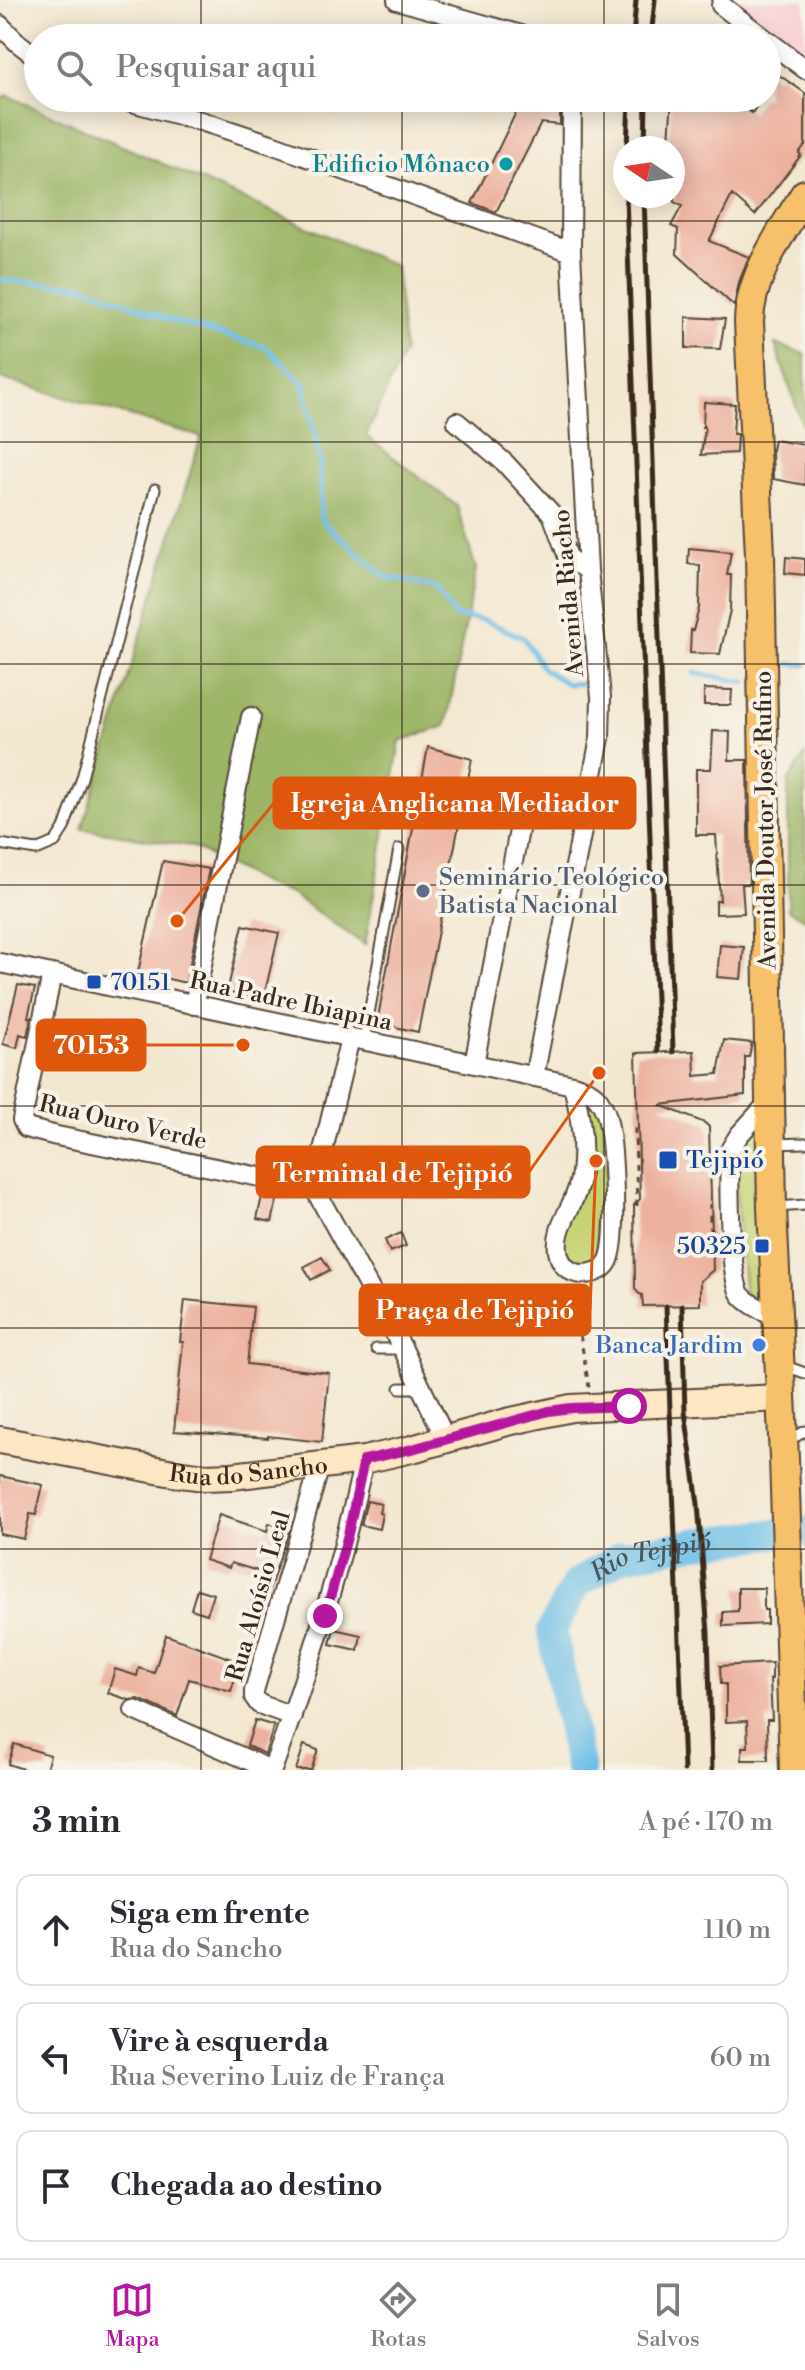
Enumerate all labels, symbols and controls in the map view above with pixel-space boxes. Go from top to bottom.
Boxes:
search box [24,24,781,112]
icon: search [52,46,96,90]
text: Pesquisar aqui [116,49,317,87]
north arrow [613,136,685,208]
place label: Edificio Mônaco [312,150,490,180]
marker: Edificio Mônaco [497,155,515,173]
street label: Avenida Riacho [547,508,591,679]
street label: Avenida Doutor José Rufino [748,670,784,971]
callout: Igreja Anglicana Mediador [274,778,635,828]
text: Igreja Anglicana Mediador [291,788,619,820]
place label: Seminário Teológico Batista Nacional [438,863,664,921]
marker: Seminário Teológico Batista Nacional [414,882,432,900]
street label: Rua Padre Ibiapina [187,966,396,1038]
place label: 70151 [110,968,171,998]
marker: 70151 [85,973,103,991]
callout: 70153 [37,1020,145,1070]
text: 70153 [53,1030,129,1062]
street label: Rua Ouro Verde [36,1089,210,1157]
place label: Tejipió [686,1146,764,1176]
callout: Terminal de Tejipió [257,1147,529,1197]
marker: Tejipió [657,1149,679,1171]
text: Terminal de Tejipió [273,1158,513,1190]
place label: 50325 [677,1232,746,1262]
marker: 50325 [753,1237,771,1255]
callout: Praça de Tejipió [360,1285,590,1335]
text: Praça de Tejipió [376,1295,574,1327]
place label: Banca Jardim [594,1331,743,1361]
marker: Banca Jardim [750,1336,768,1354]
route start [611,1388,647,1424]
street label: Rua do Sancho [167,1451,330,1493]
street label: Rua Aloísio Leal [220,1507,298,1685]
water label: Rio Tejipió [583,1526,714,1589]
route end [307,1598,343,1634]
text: 3 min [32,1801,121,1843]
text: A pé · 170 m [639,1806,773,1838]
text: Siga em frente [110,1895,310,1933]
icon: ahead [34,1908,78,1952]
text: 110 m [703,1914,771,1946]
text: Rua do Sancho [110,1933,283,1965]
text: Vire à esquerda [110,2023,329,2061]
icon: left [34,2036,78,2080]
text: 60 m [710,2042,771,2074]
text: Rua Severino Luiz de França [110,2061,445,2093]
icon: arrive [34,2164,78,2208]
text: Chegada ao destino [110,2167,383,2205]
tab: Mapa [105,2278,160,2353]
tab: Rotas [370,2278,426,2353]
tab: Salvos [637,2278,700,2353]

